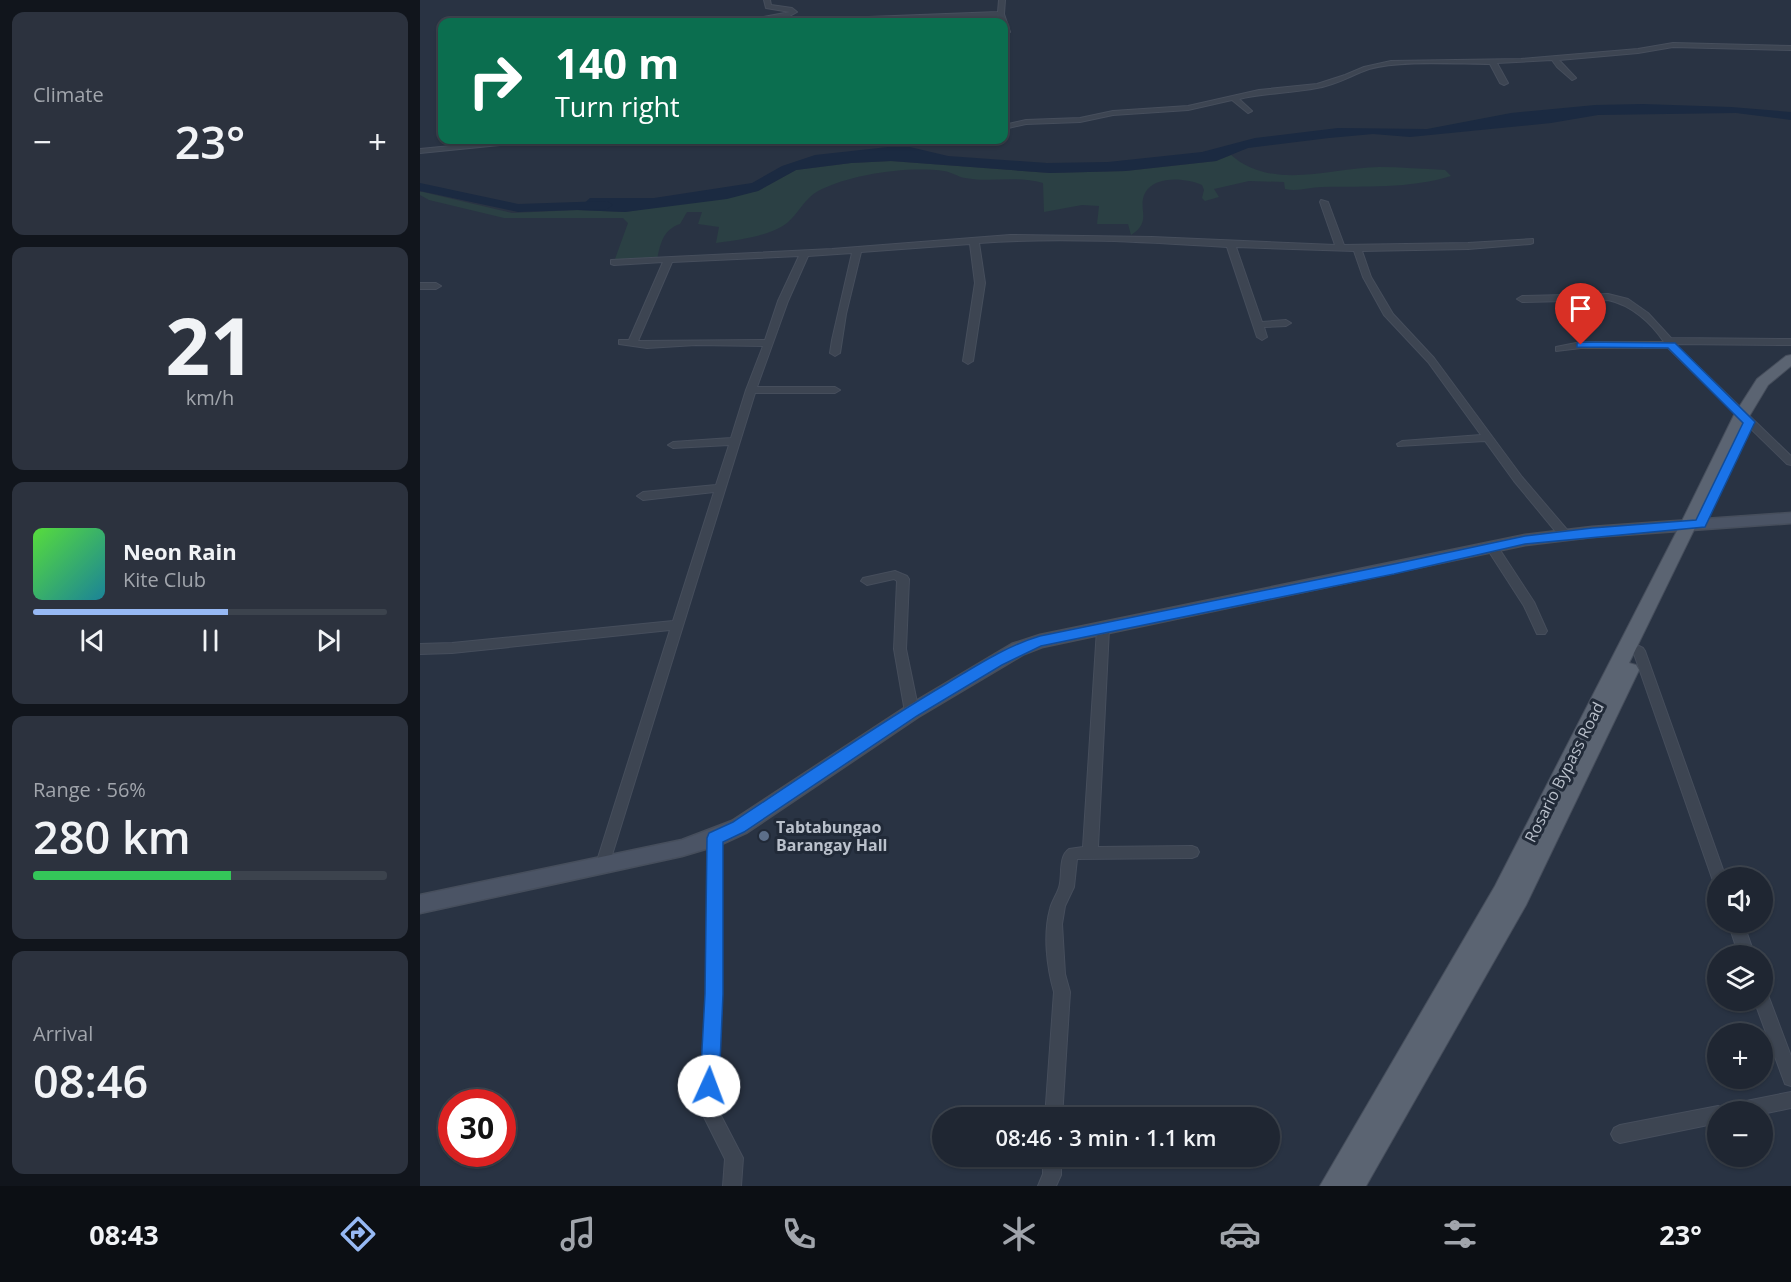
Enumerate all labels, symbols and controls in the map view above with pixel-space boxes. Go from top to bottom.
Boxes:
text: 140 m [555,34,679,91]
icon: right [456,42,534,120]
text: Climate [33,81,104,108]
text: Turn right [555,88,680,125]
text: 23° [175,111,245,172]
text: − [33,119,52,164]
text: + [368,119,387,164]
pin [1555,283,1606,345]
text: 21 [165,292,255,398]
icon: arrive [1564,292,1597,325]
text: km/h [186,384,234,411]
text: Neon Rain [123,536,237,566]
text: Kite Club [123,566,206,593]
icon: previous [76,624,109,657]
icon: pause [194,624,227,657]
icon: next [312,624,345,657]
street label: Rosario Bypass Road [1519,698,1609,846]
text: Range · 56% [33,776,146,803]
text: 280 km [33,806,191,867]
place label: Tabtabungao Barangay Hall [776,816,888,856]
marker: Tabtabungao Barangay Hall [757,829,771,843]
map controls [1707,867,1773,1167]
button: sound [1707,867,1773,933]
button: layers [1707,945,1773,1011]
text: Arrival [33,1020,93,1047]
button: + [1707,1023,1773,1089]
text: 08:46 [33,1050,148,1111]
position arrow [677,1054,741,1118]
speed limit sign: 30 [438,1089,516,1167]
button: − [1707,1101,1773,1167]
text: 08:46 · 3 min · 1.1 km [995,1122,1217,1152]
icon: directions [337,1213,379,1255]
icon: music [557,1213,599,1255]
icon: phone [778,1213,820,1255]
icon: climate [998,1213,1040,1255]
icon: car [1219,1213,1261,1255]
icon: filters [1439,1213,1481,1255]
text: 08:43 [89,1216,159,1253]
text: 23° [1659,1216,1702,1253]

